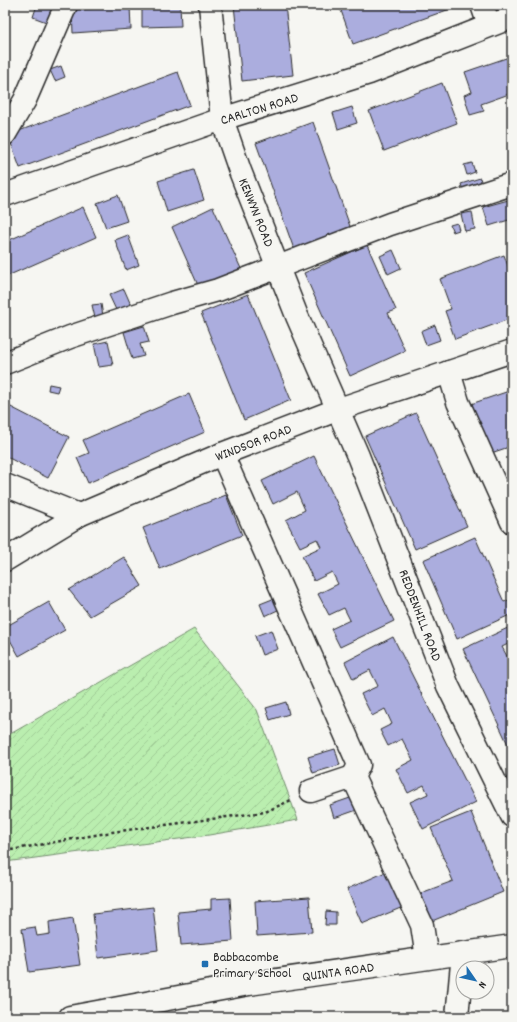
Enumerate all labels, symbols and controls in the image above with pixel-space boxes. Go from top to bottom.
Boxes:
street label: CARLTON ROAD [218,89,301,131]
street label: KENWYN ROAD [232,175,278,250]
street label: WINDSOR ROAD [213,420,295,468]
street label: REDDENHILL ROAD [392,567,446,664]
place label: Babbacombe Primary School [213,948,292,984]
street label: QUINTA ROAD [301,958,375,988]
marker: Babbacombe Primary School [200,959,210,969]
north arrow [455,960,495,1000]
text: N [473,978,490,992]

